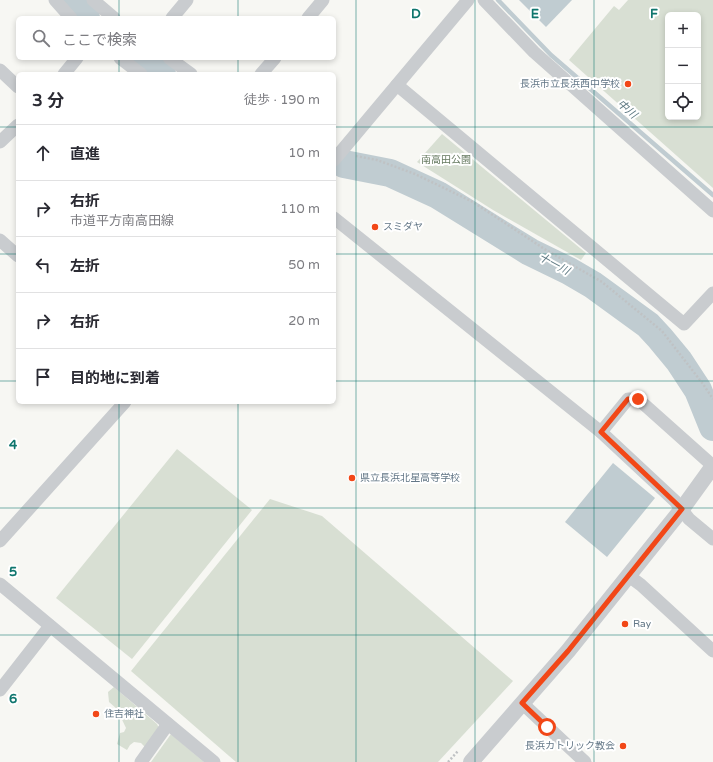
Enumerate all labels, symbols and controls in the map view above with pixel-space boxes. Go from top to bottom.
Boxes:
text: D [411,6,421,22]
text: E [531,6,539,22]
text: F [650,6,658,22]
map controls [665,12,701,120]
button: + [665,12,701,48]
search box [16,16,336,60]
icon: search [30,27,52,49]
text: ここで検索 [62,31,137,49]
button: − [665,48,701,84]
place label: 長浜市立長浜西中学校 [520,78,620,90]
marker: 長浜市立長浜西中学校 [623,79,633,89]
button: locate [665,84,701,120]
text: 3 分 [32,90,64,111]
text: 徒歩 · 190 m [244,92,320,108]
water label: 中川 [614,97,640,122]
icon: ahead [32,142,54,164]
text: 直進 [70,145,100,163]
text: 10 m [288,145,320,161]
park label: 南高田公園 [421,154,471,166]
text: 右折 [70,192,100,210]
icon: right [32,198,54,220]
text: 110 m [280,201,320,217]
text: 市道平方南高田線 [70,213,174,229]
place label: スミダヤ [383,221,423,233]
marker: スミダヤ [370,222,380,232]
water label: 十一川 [536,251,573,278]
icon: left [32,254,54,276]
text: 左折 [70,257,100,275]
text: 50 m [288,257,320,273]
icon: right [32,310,54,332]
text: 右折 [70,313,100,331]
text: 20 m [288,313,320,329]
icon: arrive [32,366,54,388]
text: 目的地に到着 [70,369,160,387]
route end [629,390,647,408]
text: 4 [9,437,18,453]
place label: 県立長浜北星高等学校 [360,472,460,484]
marker: 県立長浜北星高等学校 [347,473,357,483]
text: 5 [9,564,17,580]
place label: Ray [633,618,652,630]
marker: Ray [620,619,630,629]
text: 6 [9,691,17,707]
place label: 住吉神社 [104,708,144,720]
marker: 住吉神社 [91,709,101,719]
route start [538,718,556,736]
place label: 長浜カトリック教会 [525,740,615,752]
marker: 長浜カトリック教会 [618,741,628,751]

